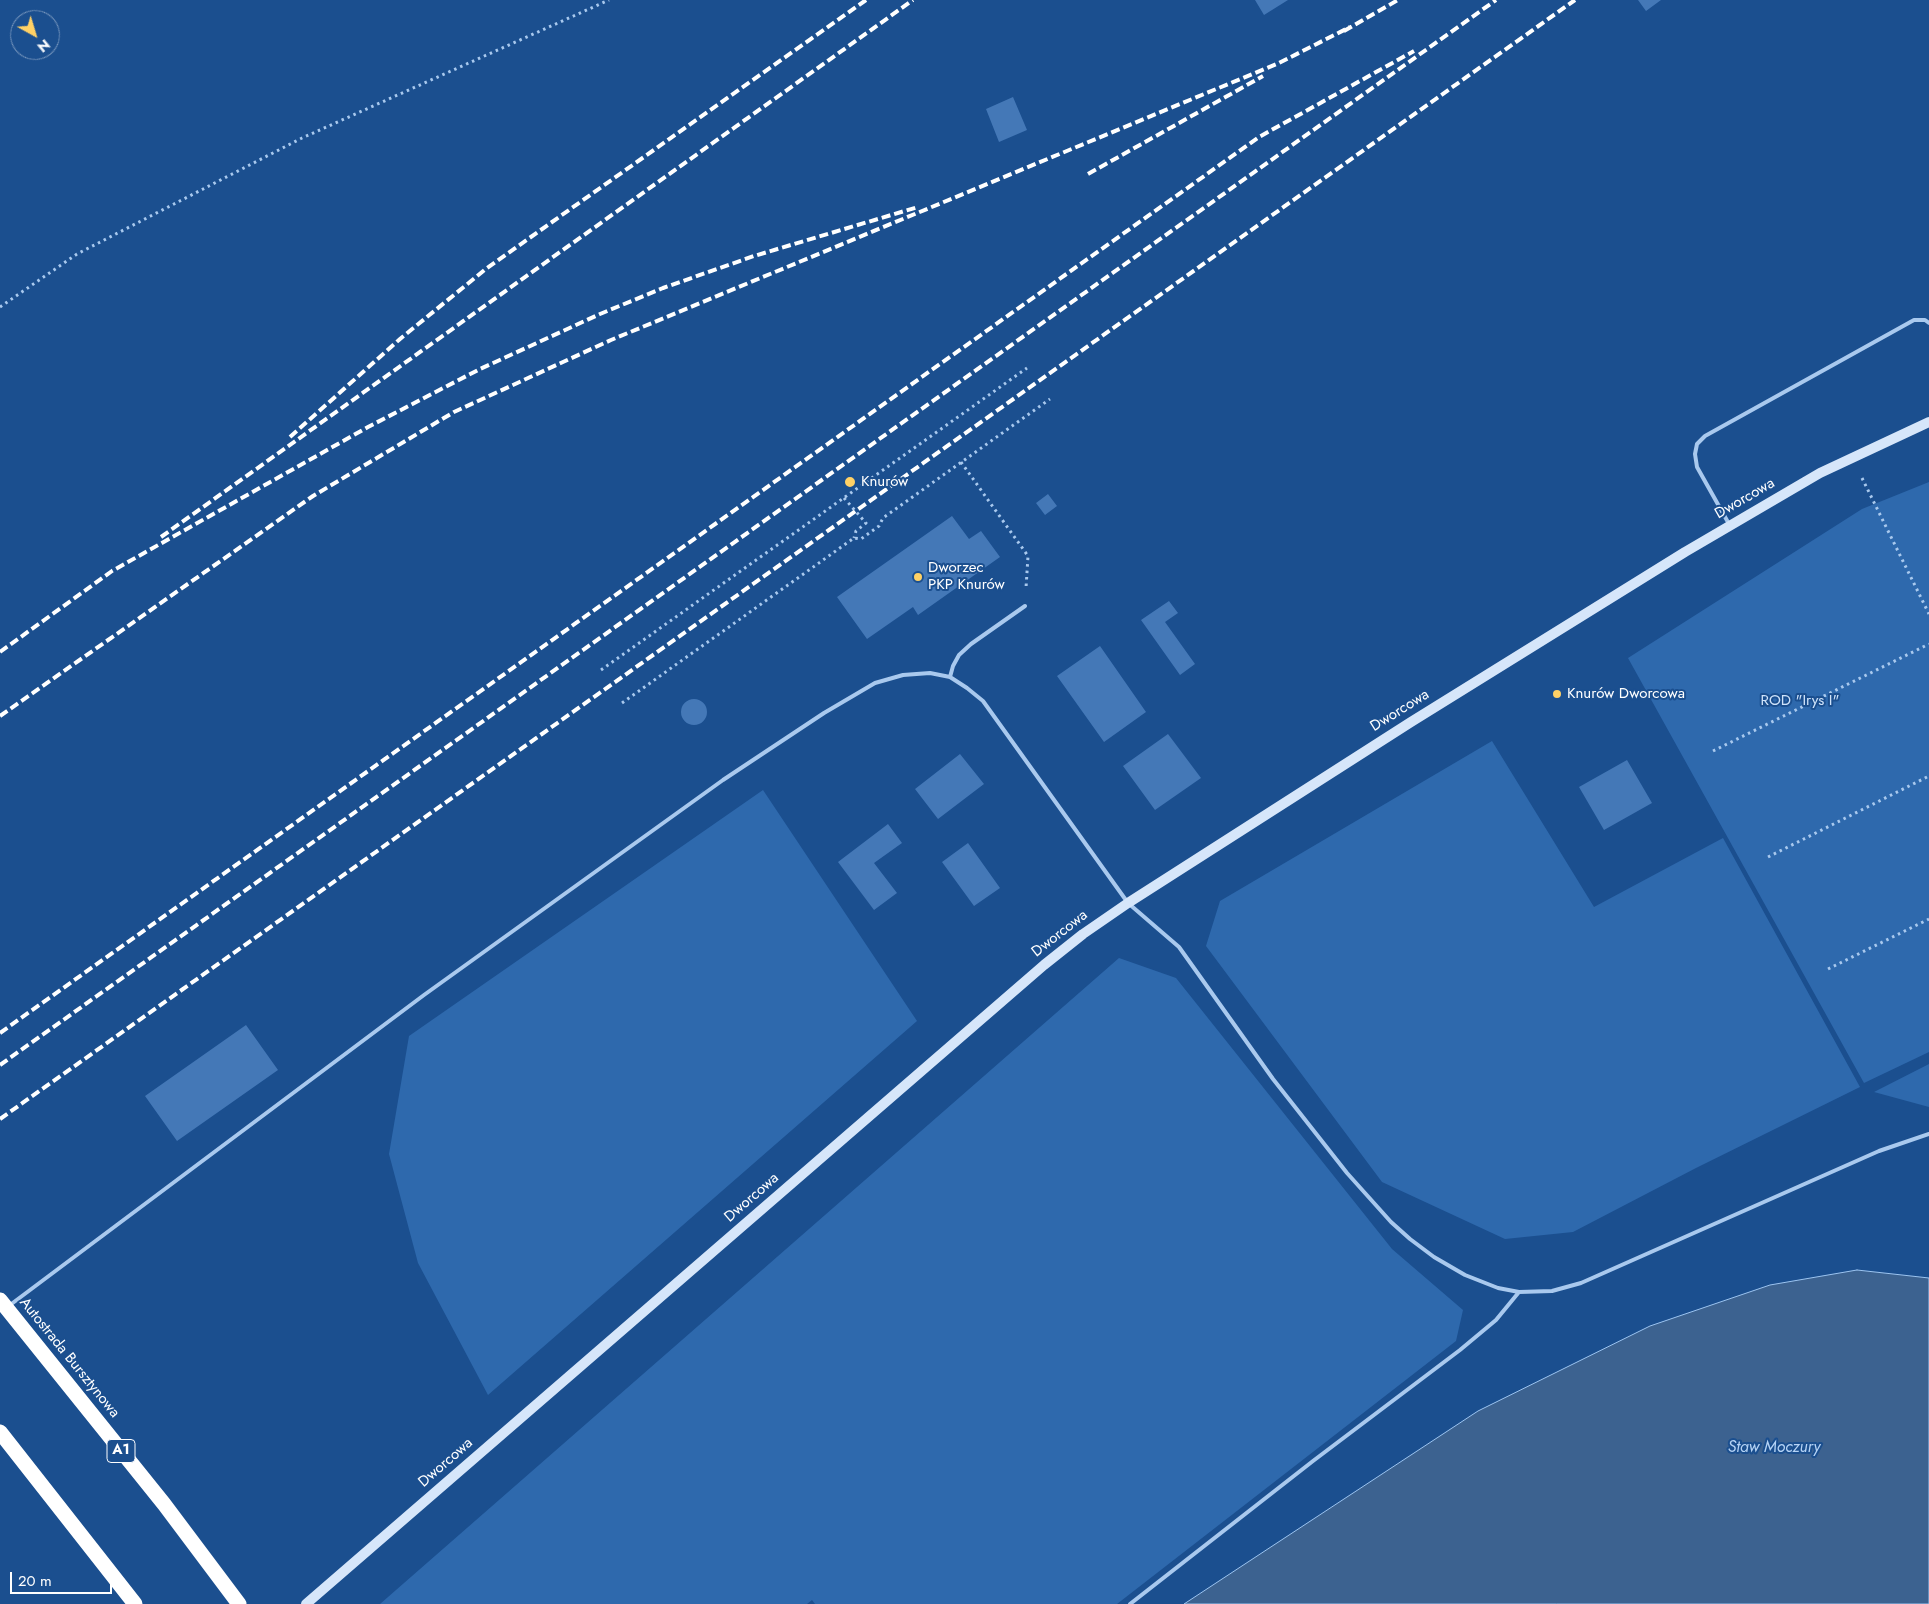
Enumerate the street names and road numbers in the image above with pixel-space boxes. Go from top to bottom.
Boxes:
street label: Dworcowa [1712,475,1778,523]
street label: Dworcowa [1367,686,1433,736]
street label: Dworcowa [1028,907,1092,961]
street label: Dworcowa [721,1170,783,1226]
street label: Autostrada Bursztynowa [15,1294,123,1422]
street label: Dworcowa [415,1435,477,1491]
road number: A1 [107,1440,135,1462]

